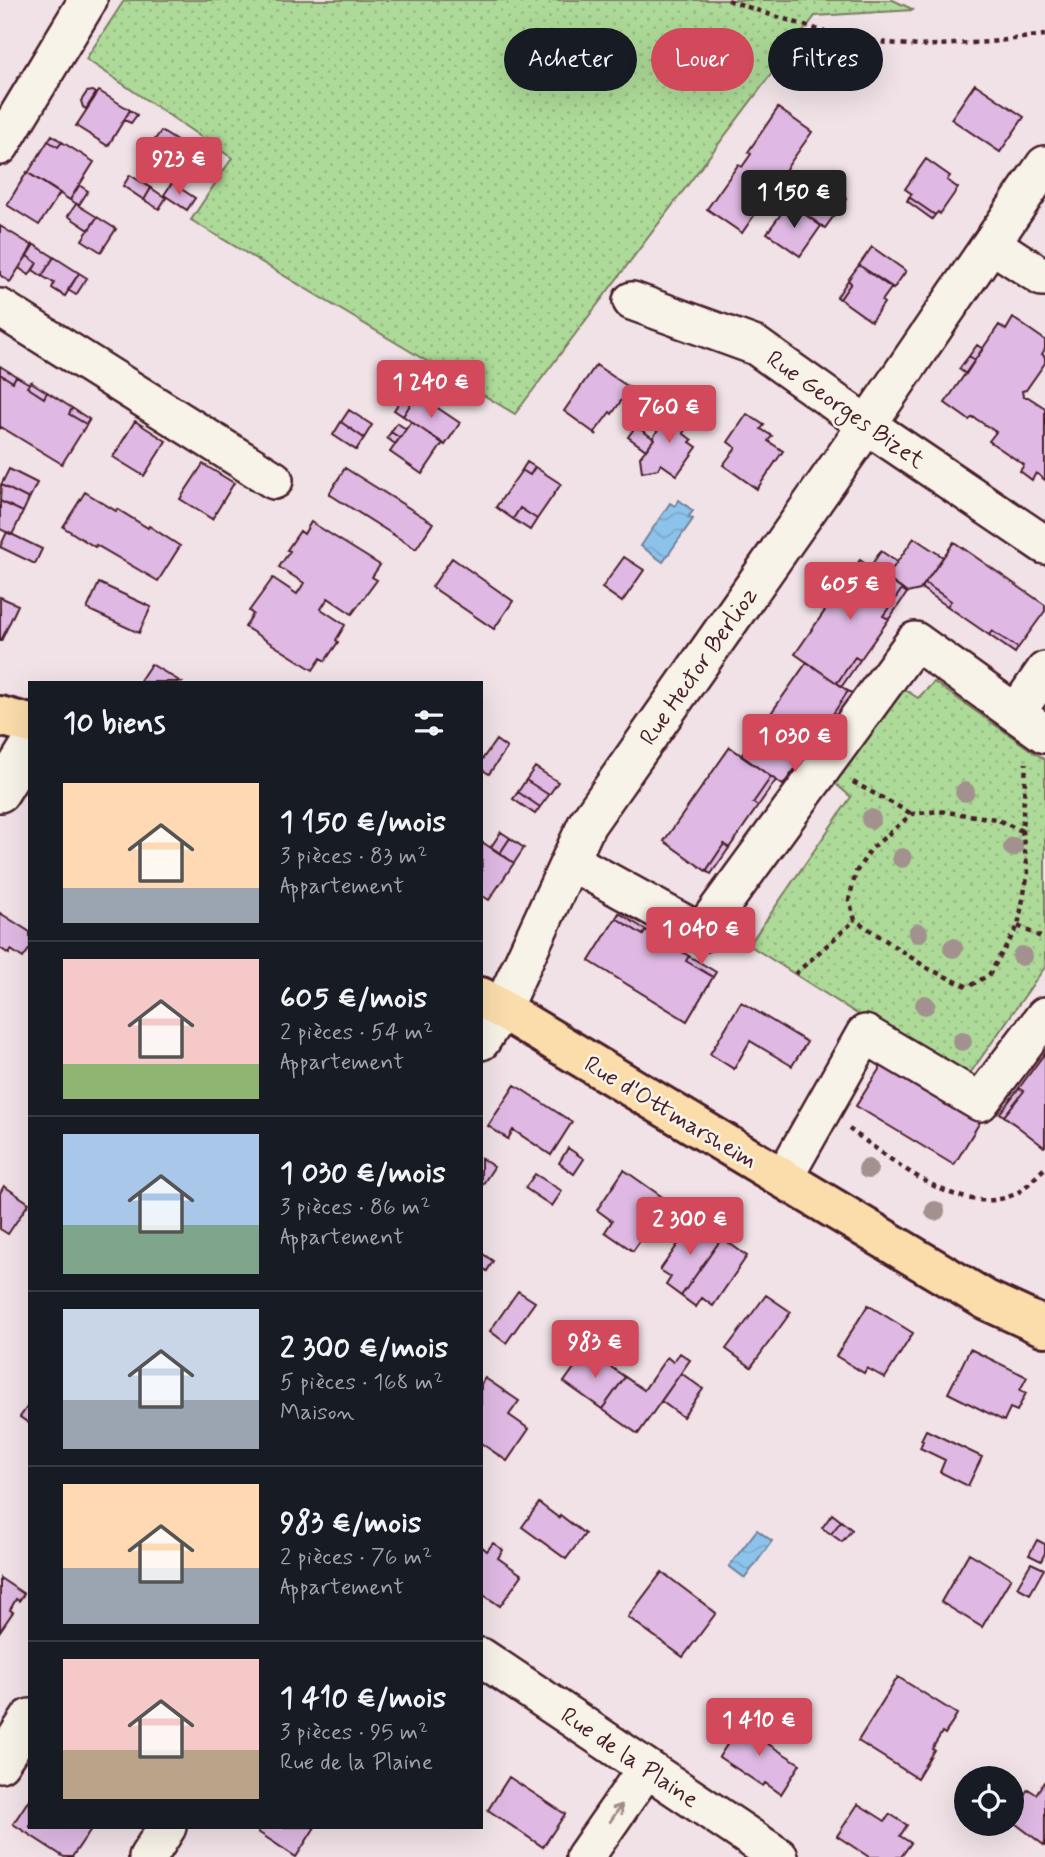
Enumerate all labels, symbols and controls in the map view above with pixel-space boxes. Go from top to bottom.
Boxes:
chip: Acheter [504,28,637,91]
chip: Louer [651,28,754,91]
chip: Filtres [768,28,883,91]
pin: 923 € [130,138,228,197]
text: 923 € [152,145,206,175]
pin: 1 150 € [729,170,859,230]
text: 1 150 € [757,178,831,208]
street label: Rue Georges Bizet [759,344,930,478]
pin: 1 240 € [366,360,496,420]
text: 1 240 € [393,368,469,398]
pin: 760 € [620,386,718,445]
text: 760 € [638,393,700,423]
pin: 605 € [801,562,899,622]
text: 605 € [820,570,880,600]
street label: Rue Hector Berlioz [633,582,765,752]
text: 10 biens [63,704,165,743]
icon: filters [410,704,448,742]
pin: 1 030 € [730,714,860,774]
text: 1 030 € [758,722,832,752]
text: 1 150 €/mois [280,803,446,842]
icon: home [119,811,203,895]
text: 3 pièces · 83 m² [280,842,427,872]
text: Appartement [280,872,404,902]
pin: 1 040 € [636,908,766,967]
text: 1 040 € [662,915,740,945]
text: 605 €/mois [280,979,427,1018]
icon: home [119,987,203,1071]
text: 2 pièces · 54 m² [280,1018,433,1048]
text: Appartement [280,1048,404,1078]
street label: Rue d'Ottmarsheim [578,1049,762,1177]
text: 1 030 €/mois [280,1154,446,1193]
icon: home [119,1162,203,1246]
text: 3 pièces · 86 m² [280,1193,430,1223]
pin: 2 300 € [625,1198,755,1257]
text: 2 300 € [652,1205,728,1235]
text: Appartement [280,1223,404,1253]
pin: 983 € [546,1320,644,1380]
text: 983 € [568,1328,622,1358]
text: 2 300 €/mois [280,1329,448,1368]
icon: home [119,1337,203,1421]
text: 5 pièces · 168 m² [280,1368,443,1398]
text: Maison [280,1398,355,1428]
text: 983 €/mois [280,1504,421,1543]
icon: home [119,1512,203,1596]
text: 2 pièces · 76 m² [280,1543,432,1573]
text: Appartement [280,1573,404,1603]
text: 1 410 €/mois [280,1679,446,1718]
icon: home [119,1687,203,1771]
pin: 1 410 € [694,1698,824,1758]
street label: Rue de la Plaine [554,1701,704,1816]
text: 1 410 € [722,1706,796,1736]
text: 3 pièces · 95 m² [280,1718,428,1748]
text: Rue de la Plaine [280,1748,433,1778]
map controls [954,1766,1024,1836]
button: locate [954,1766,1024,1836]
one-way arrow [609,1804,623,1823]

